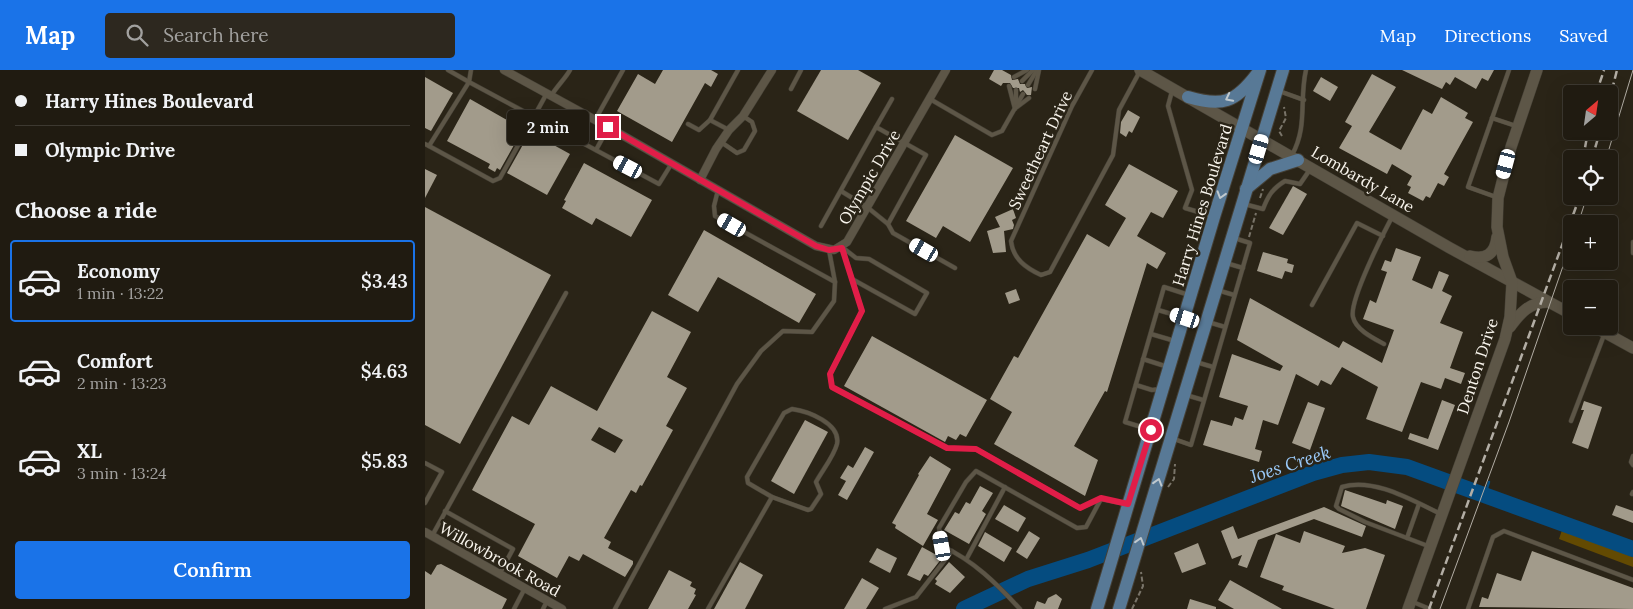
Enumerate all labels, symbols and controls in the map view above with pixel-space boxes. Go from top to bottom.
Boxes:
search box [105,13,455,58]
text: Map [25,20,75,51]
icon: search [123,21,151,49]
text: Search here [163,23,269,47]
text: Map [1380,24,1416,47]
text: Directions [1444,24,1531,47]
text: Saved [1559,24,1608,47]
north arrow [1563,85,1617,140]
map controls [1563,85,1618,335]
street label: Sweetheart Drive [1004,87,1076,213]
text: Harry Hines Boulevard [45,89,254,113]
one-way arrow [1225,92,1234,102]
callout: 2 min [508,110,591,144]
route end [597,116,619,138]
text: 2 min [527,117,569,137]
street label: Harry Hines Boulevard [1168,121,1236,289]
street label: Olympic Drive [834,126,904,228]
car [1247,132,1270,166]
text: Olympic Drive [45,138,175,162]
street label: Lombardy Lane [1308,141,1418,217]
car [1494,148,1517,180]
button: locate [1563,150,1618,205]
car [611,153,644,181]
one-way arrow [1216,190,1226,199]
text: Choose a ride [15,196,157,224]
car [715,211,748,239]
button: + [1563,215,1618,270]
car [907,236,940,264]
icon: car [17,259,62,304]
text: Economy [77,259,160,283]
text: $3.43 [361,269,408,293]
button: − [1563,280,1618,335]
text: 1 min · 13:22 [77,283,164,303]
car [1168,306,1201,330]
street label: Denton Drive [1452,315,1502,416]
icon: car [17,349,62,394]
text: Comfort [77,349,153,373]
text: $4.63 [361,359,408,383]
text: 2 min · 13:23 [77,373,167,393]
route start [1140,419,1162,441]
icon: car [17,439,62,484]
text: XL [77,439,102,463]
water label: Joes Creek [1246,440,1333,488]
text: $5.83 [361,449,408,473]
text: 3 min · 13:24 [77,463,167,483]
one-way arrow [1152,479,1162,487]
street label: Willowbrook Road [436,517,565,601]
car [932,530,951,562]
one-way arrow [1134,537,1144,545]
button: Confirm [15,541,410,599]

